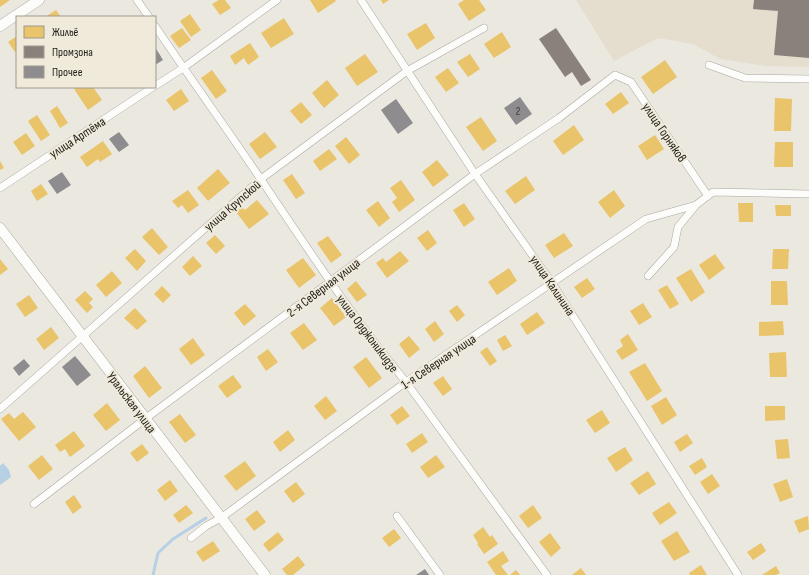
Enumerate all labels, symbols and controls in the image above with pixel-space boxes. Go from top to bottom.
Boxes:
legend [16,16,156,88]
text: Жильё [52,25,79,40]
text: Промзона [52,45,93,60]
text: Прочее [52,65,83,80]
street label: улица Горняков [638,100,690,165]
house number: 2 [516,105,521,118]
street label: улица Артёма [47,114,109,162]
street label: улица Крупской [201,177,264,235]
street label: улица Калинина [526,252,578,319]
street label: 2-я Северная улица [284,255,363,321]
street label: улица Орджоникидзе [333,291,402,376]
street label: 1-я Северная улица [398,331,479,393]
street label: Уральская улица [103,369,159,436]

